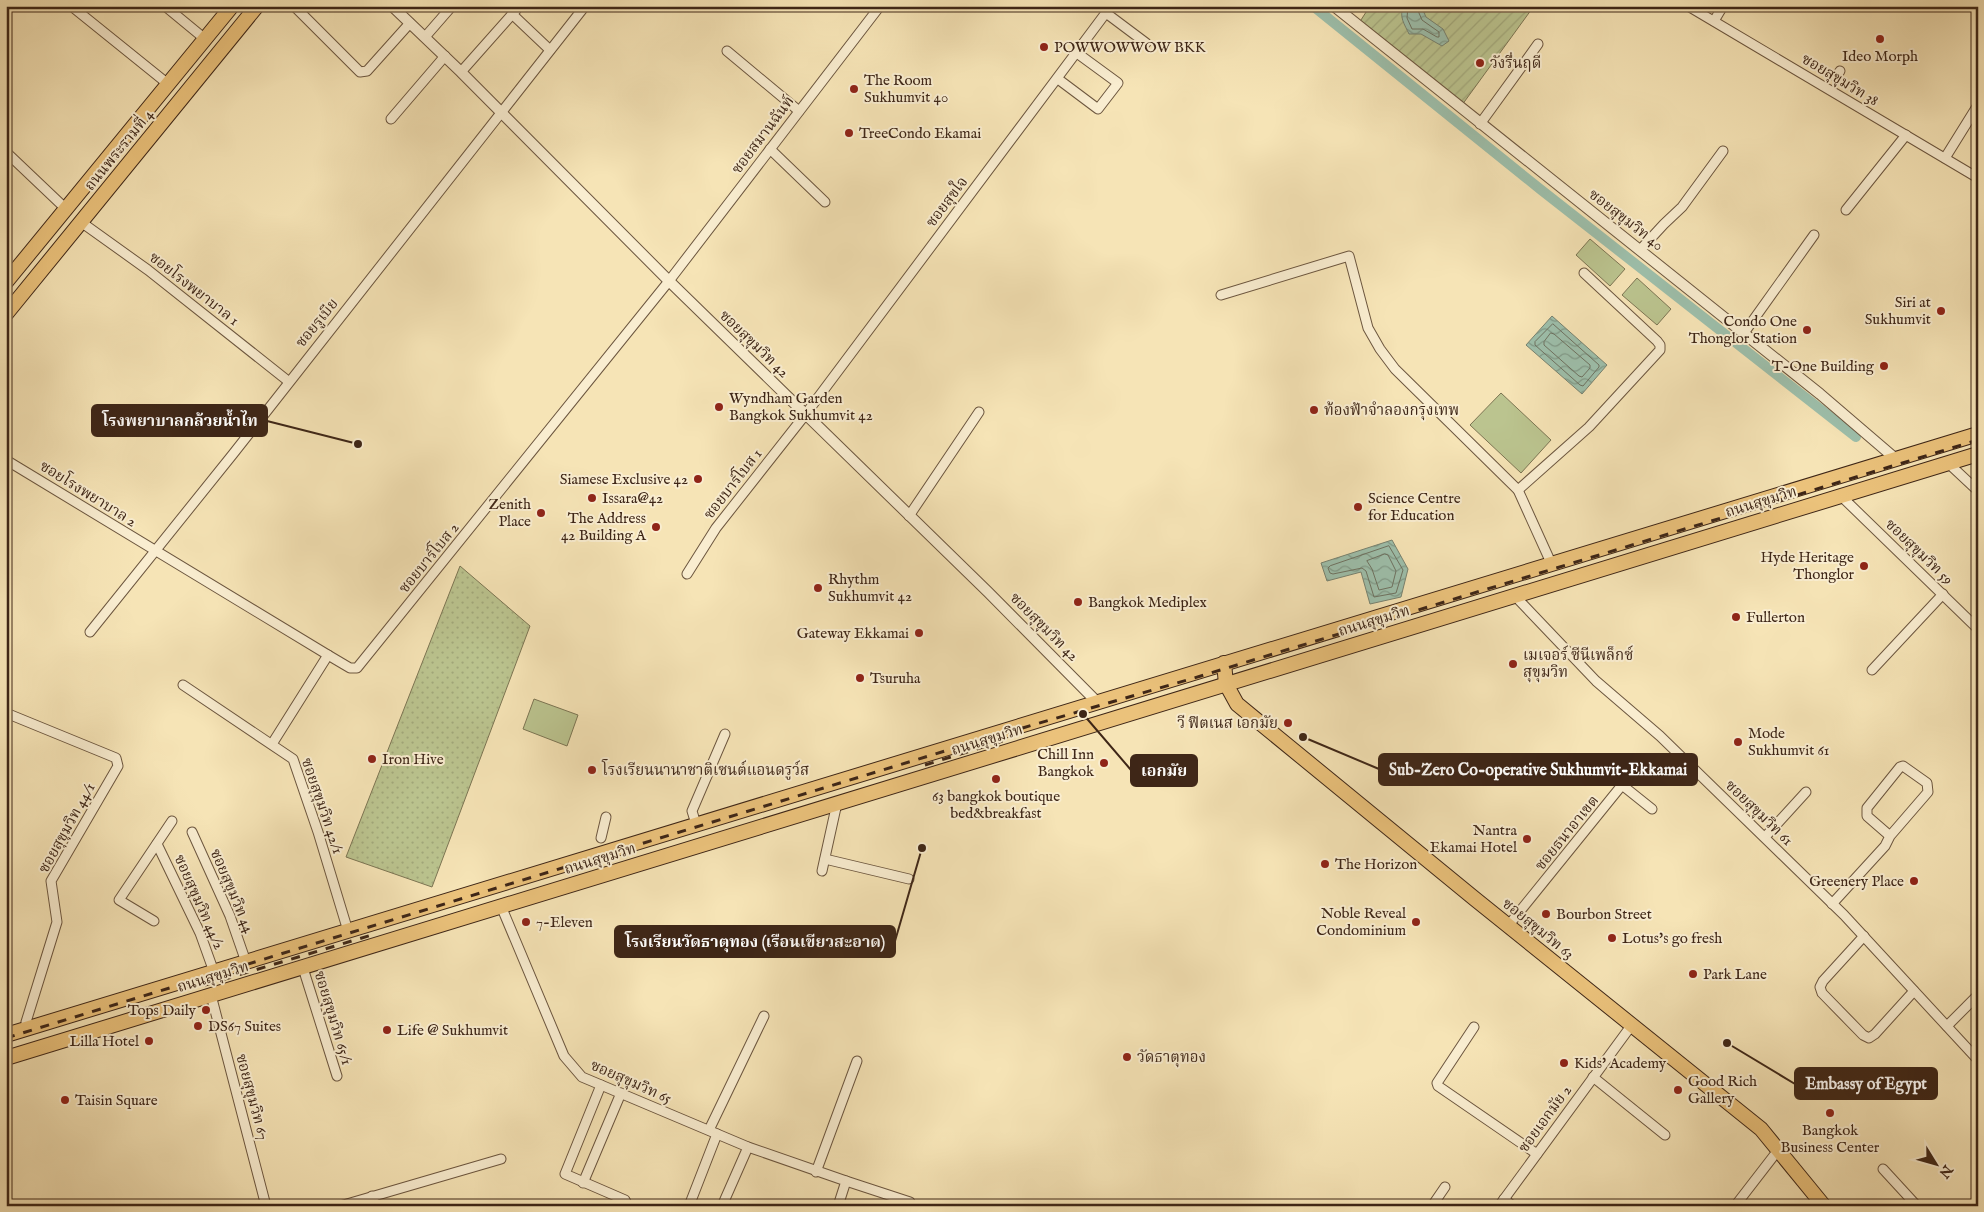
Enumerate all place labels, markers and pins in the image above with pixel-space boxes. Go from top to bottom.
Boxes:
marker: Ideo Morph [1874,33,1886,45]
place label: POWWOWWOW BKK [1054,38,1206,57]
marker: POWWOWWOW BKK [1038,41,1050,53]
place label: Ideo Morph [1842,47,1918,66]
place label: วังรื่นฤดี [1490,52,1541,73]
marker: วังรื่นฤดี [1474,57,1486,69]
place label: The Room Sukhumvit 40 [864,71,948,107]
marker: The Room Sukhumvit 40 [848,83,860,95]
place label: TreeCondo Ekamai [859,124,981,143]
marker: TreeCondo Ekamai [843,127,855,139]
place label: Siri at Sukhumvit [1865,293,1931,329]
marker: Siri at Sukhumvit [1935,305,1947,317]
place label: Condo One Thonglor Station [1689,312,1797,348]
marker: Condo One Thonglor Station [1801,324,1813,336]
place label: T-One Building [1772,357,1875,376]
marker: T-One Building [1878,360,1890,372]
place label: Wyndham Garden Bangkok Sukhumvit 42 [729,389,873,425]
marker: Wyndham Garden Bangkok Sukhumvit 42 [713,401,725,413]
place label: ท้องฟ้าจำลองกรุงเทพ [1324,401,1459,421]
marker: ท้องฟ้าจำลองกรุงเทพ [1308,404,1320,416]
callout: โรงพยาบาลกล้วยน้ำไท [92,405,267,436]
place label: Siamese Exclusive 42 [560,470,688,489]
marker: Siamese Exclusive 42 [692,473,704,485]
place label: Issara@42 [602,489,663,508]
place label: Science Centre for Education [1368,489,1461,525]
marker: Issara@42 [586,492,598,504]
place label: Zenith Place [488,495,531,531]
marker: Science Centre for Education [1352,501,1364,513]
marker: Zenith Place [535,507,547,519]
place label: The Address 42 Building A [561,509,647,545]
marker: The Address 42 Building A [650,521,662,533]
place label: Hyde Heritage Thonglor [1760,548,1854,584]
marker: Hyde Heritage Thonglor [1858,560,1870,572]
place label: Rhythm Sukhumvit 42 [828,570,912,606]
marker: Rhythm Sukhumvit 42 [812,582,824,594]
place label: Bangkok Mediplex [1088,593,1208,612]
marker: Bangkok Mediplex [1072,596,1084,608]
place label: Fullerton [1746,608,1805,627]
marker: Fullerton [1730,611,1742,623]
place label: Gateway Ekkamai [797,624,909,643]
marker: Gateway Ekkamai [913,627,925,639]
place label: เมเจอร์ ซีนีเพล็กซ์ สุขุมวิท [1523,645,1633,683]
marker: เมเจอร์ ซีนีเพล็กซ์ สุขุมวิท [1507,658,1519,670]
place label: Tsuruha [870,669,921,688]
marker: Tsuruha [854,672,866,684]
place label: วี ฟิตเนส เอกมัย [1177,714,1278,733]
marker: วี ฟิตเนส เอกมัย [1282,717,1294,729]
place label: Mode Sukhumvit 61 [1748,724,1829,760]
marker: Mode Sukhumvit 61 [1732,736,1744,748]
place label: Chill Inn Bangkok [1037,745,1095,781]
place label: Iron Hive [382,750,444,769]
marker: Iron Hive [366,753,378,765]
callout: Sub-Zero Co-operative Sukhumvit-Ekkamai [1379,754,1697,785]
callout: เอกมัย [1131,755,1197,786]
marker: Chill Inn Bangkok [1098,757,1110,769]
place label: โรงเรียนนานาชาติเซนต์แอนดรูว์ส [601,759,809,780]
marker: โรงเรียนนานาชาติเซนต์แอนดรูว์ส [586,764,598,776]
marker: 63 bangkok boutique bed&breakfast [990,773,1002,785]
place label: 63 bangkok boutique bed&breakfast [932,787,1060,823]
place label: Nantra Ekamai Hotel [1430,821,1518,857]
marker: Nantra Ekamai Hotel [1521,833,1533,845]
place label: The Horizon [1335,855,1417,874]
marker: The Horizon [1319,858,1331,870]
place label: Greenery Place [1809,872,1904,891]
marker: Greenery Place [1908,875,1920,887]
place label: Noble Reveal Condominium [1316,904,1407,940]
place label: Bourbon Street [1556,905,1652,924]
marker: Bourbon Street [1540,908,1552,920]
place label: 7-Eleven [536,913,593,932]
marker: 7-Eleven [520,916,532,928]
marker: Noble Reveal Condominium [1410,916,1422,928]
callout: โรงเรียนวัดธาตุทอง (เรือนเขียวสะอาด) [615,926,895,957]
place label: Lotus's go fresh [1622,929,1722,948]
marker: Lotus's go fresh [1606,932,1618,944]
place label: Park Lane [1703,965,1767,984]
marker: Park Lane [1687,968,1699,980]
place label: Tops Daily [128,1001,197,1020]
marker: Tops Daily [200,1004,212,1016]
place label: DS67 Suites [208,1017,281,1036]
marker: DS67 Suites [192,1020,204,1032]
place label: Life @ Sukhumvit [397,1021,508,1040]
marker: Life @ Sukhumvit [381,1024,393,1036]
place label: Lilla Hotel [69,1032,140,1051]
marker: Lilla Hotel [143,1035,155,1047]
place label: วัดธาตุทอง [1137,1048,1206,1068]
marker: วัดธาตุทอง [1121,1051,1133,1063]
place label: Kids' Academy [1574,1054,1667,1073]
marker: Kids' Academy [1558,1057,1570,1069]
callout: Embassy of Egypt [1795,1068,1937,1099]
place label: Good Rich Gallery [1688,1072,1757,1108]
marker: Good Rich Gallery [1672,1084,1684,1096]
place label: Taisin Square [75,1091,158,1110]
marker: Taisin Square [59,1094,71,1106]
marker: Bangkok Business Center [1824,1107,1836,1119]
place label: Bangkok Business Center [1781,1121,1880,1157]

